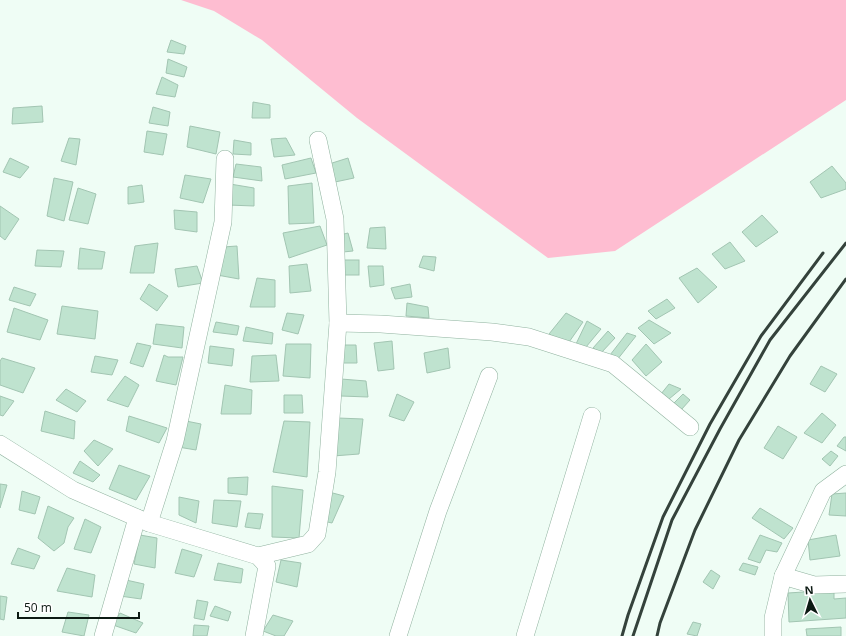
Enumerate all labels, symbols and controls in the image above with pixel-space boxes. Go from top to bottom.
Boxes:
north arrow [790,580,830,620]
text: N [804,582,814,597]
scale bar [18,594,139,620]
text: 50 m [24,599,52,616]

